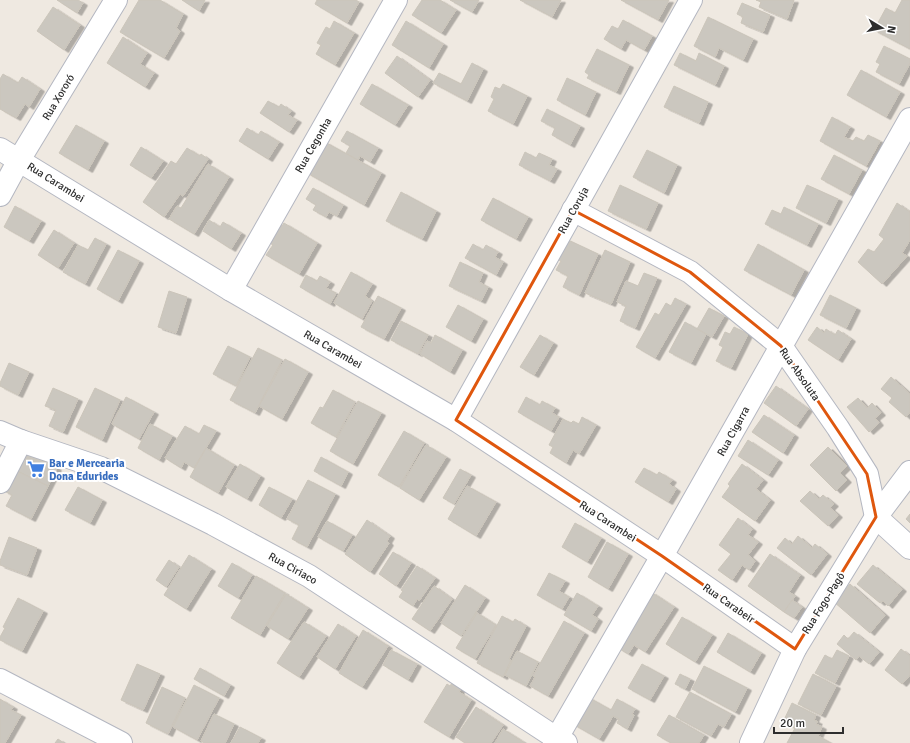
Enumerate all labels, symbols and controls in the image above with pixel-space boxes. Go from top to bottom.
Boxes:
north arrow [862,8,902,48]
text: N [884,25,898,35]
street label: Rua Xororó [40,72,77,123]
street label: Rua Cegonha [292,115,335,175]
street label: Rua Carambei [25,160,87,205]
street label: Rua Coruja [555,184,592,236]
street label: Rua Carambei [301,328,364,371]
street label: Rua Absoluta [776,345,823,404]
street label: Rua Cigarra [714,404,753,458]
place label: Bar e Mercearia Dona Edurides [49,457,125,483]
supermarket icon: Bar e Mercearia Dona Edurides [26,459,46,479]
street label: Rua Carambei [577,498,639,545]
street label: Rua Ciriaco [266,550,320,587]
street label: Rua Fogo-Pagô [799,570,848,636]
street label: Rua Carabeir [700,581,757,626]
scale bar [774,709,843,735]
text: 20 m [780,716,805,731]

